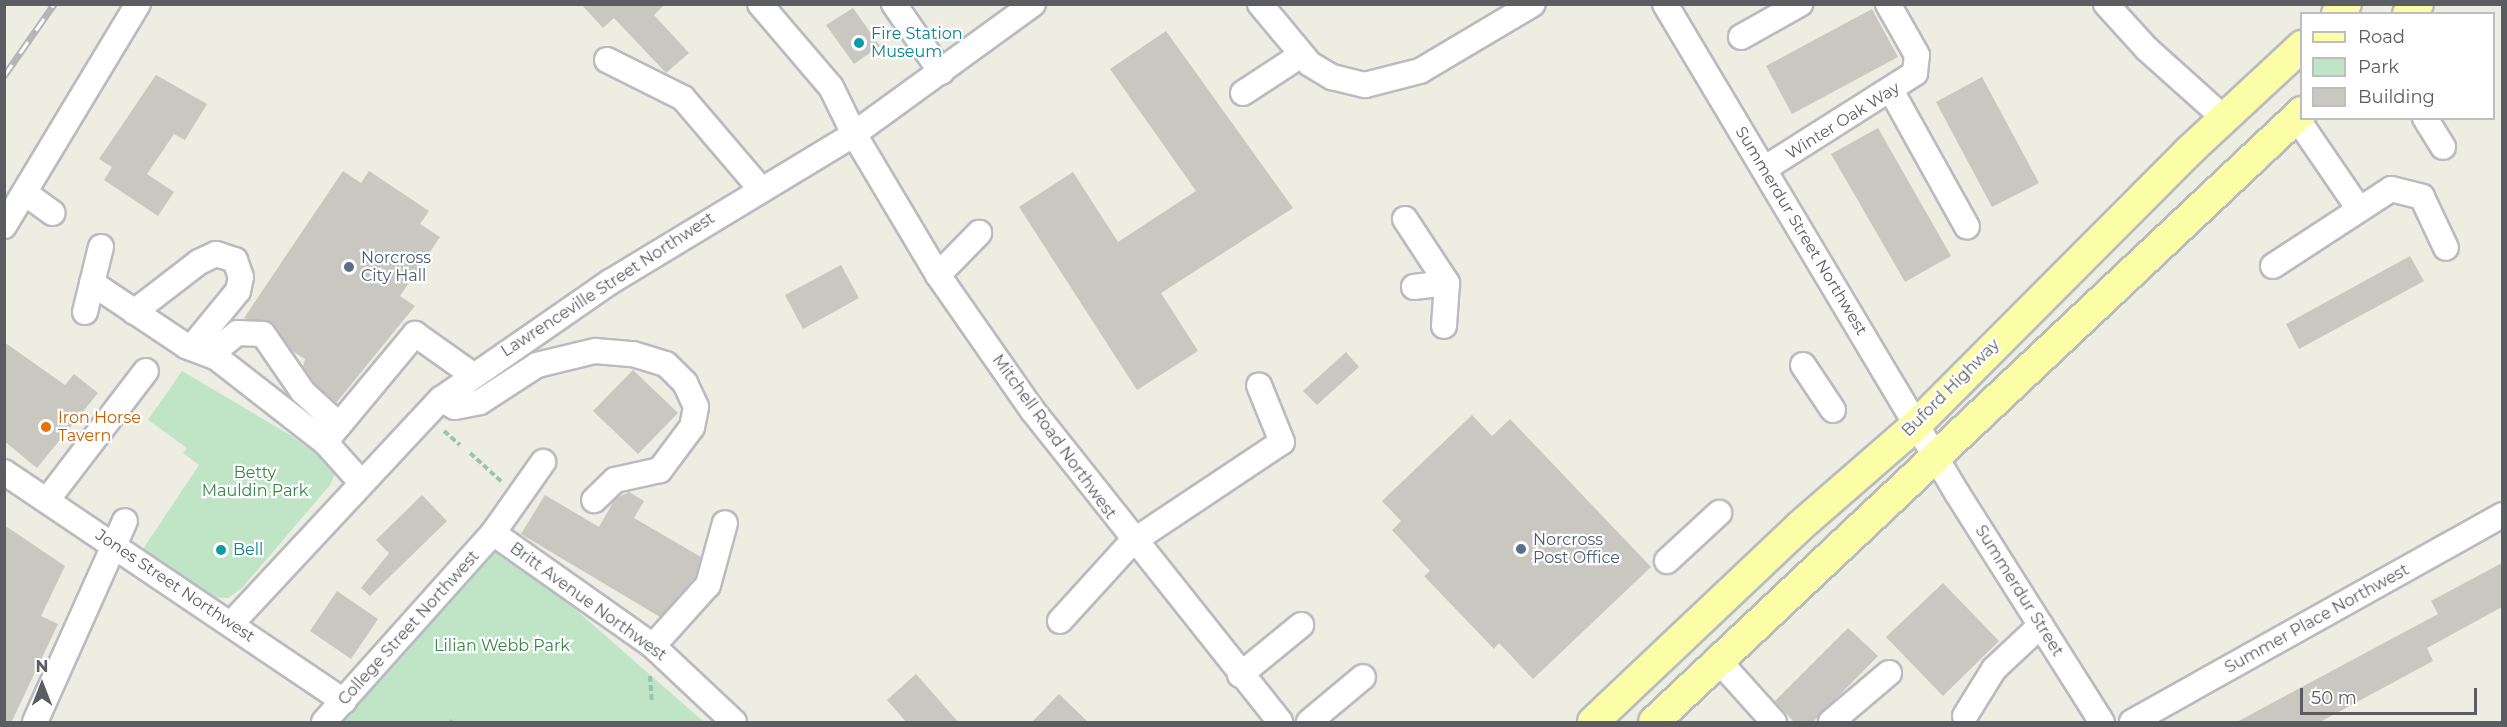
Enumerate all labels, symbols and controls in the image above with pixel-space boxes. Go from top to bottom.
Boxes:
legend [2300,12,2495,120]
place label: Fire Station Museum [871,24,963,62]
text: Road [2358,26,2405,48]
marker: Fire Station Museum [852,36,866,50]
text: Park [2358,56,2399,78]
street label: Winter Oak Way [1783,78,1903,164]
text: Building [2358,86,2435,108]
street label: Summerdur Street Northwest [1731,123,1871,339]
street label: Lawrenceville Street Northwest [498,209,718,361]
place label: Norcross City Hall [361,248,431,286]
marker: Norcross City Hall [342,260,356,274]
street label: Buford Highway [1898,335,2004,441]
street label: Mitchell Road Northwest [988,351,1120,523]
place label: Iron Horse Tavern [58,408,141,446]
marker: Iron Horse Tavern [39,420,53,434]
park label: Betty Mauldin Park [202,463,308,501]
street label: Summerdur Street [1971,522,2067,660]
street label: Jones Street Northwest [92,526,258,646]
place label: Norcross Post Office [1533,530,1620,568]
street label: Britt Avenue Northwest [506,539,670,665]
place label: Bell [233,540,263,560]
marker: Norcross Post Office [1514,542,1528,556]
marker: Bell [214,543,228,557]
street label: College Street Northwest [335,547,483,709]
street label: Summer Place Northwest [2222,560,2412,678]
park label: Lilian Webb Park [434,636,570,656]
north arrow [12,655,72,715]
text: N [36,657,48,676]
scale bar [2303,676,2480,714]
text: 50 m [2311,687,2357,709]

